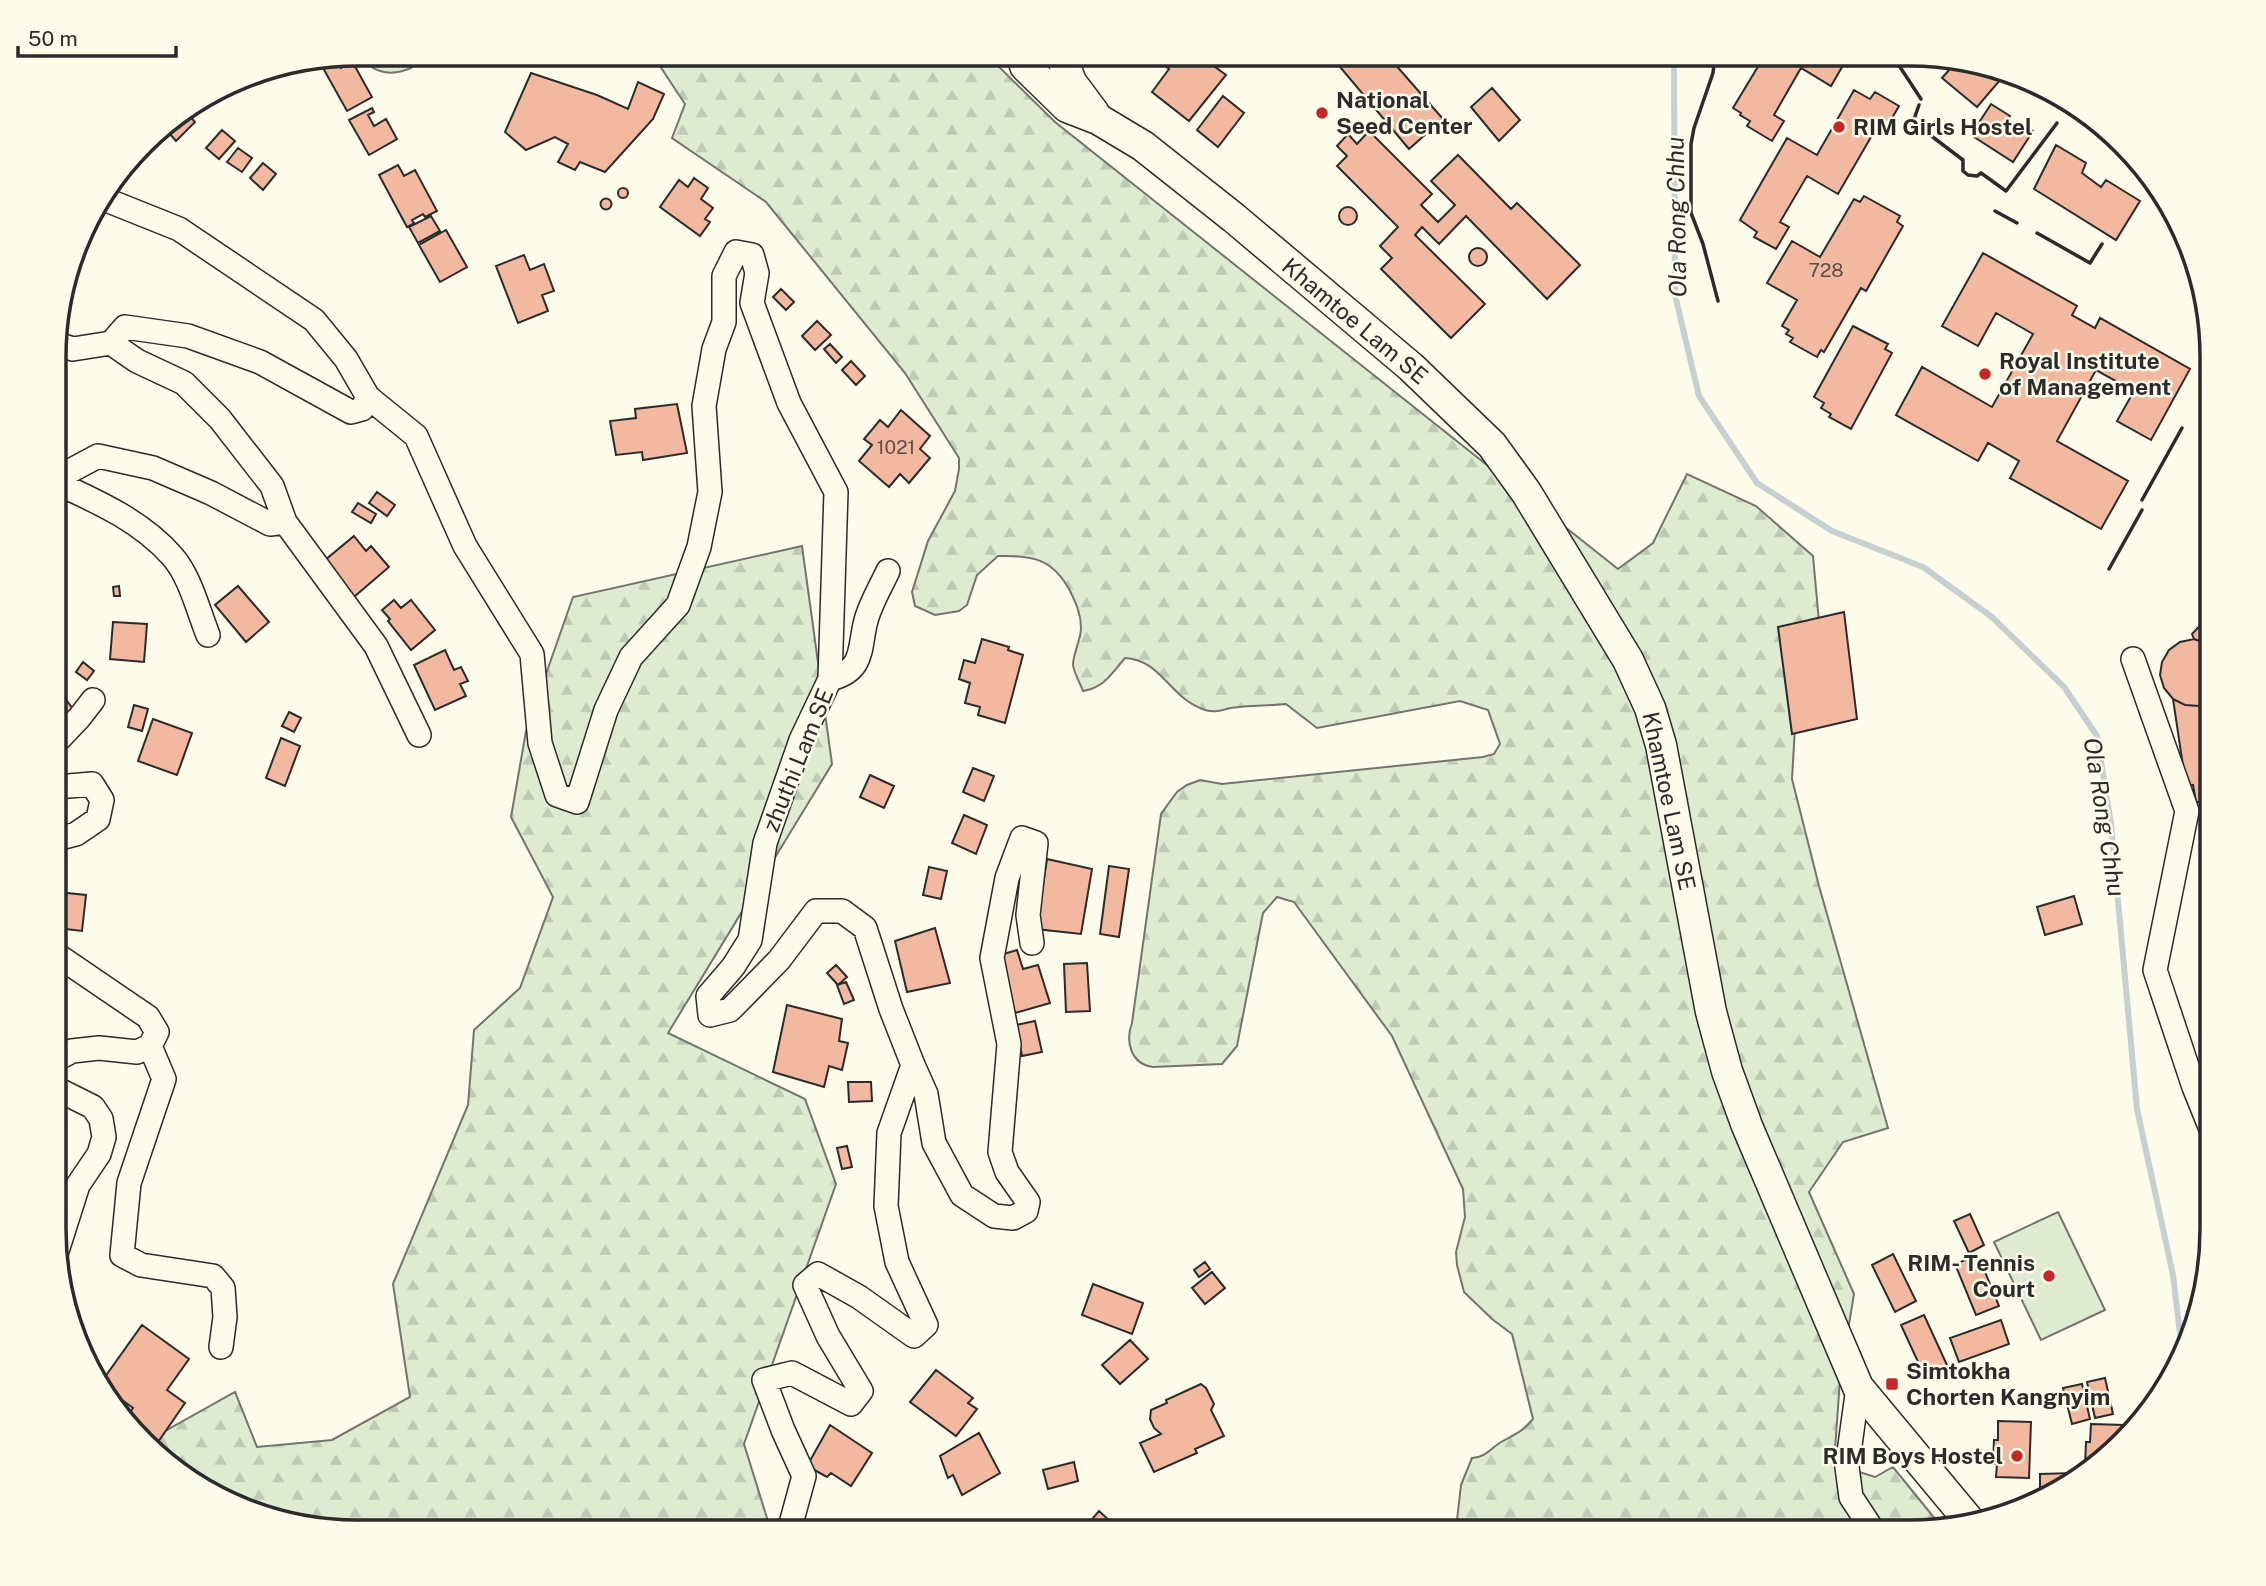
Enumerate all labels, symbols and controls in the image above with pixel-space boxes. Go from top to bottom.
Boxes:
scale bar [18,14,175,58]
text: 50 m [28,26,78,51]
place label: National Seed Center [1336,86,1472,139]
marker: National Seed Center [1314,105,1330,121]
place label: RIM Girls Hostel [1853,113,2033,140]
marker: RIM Girls Hostel [1831,119,1847,135]
water label: Ola Rong Chhu [1661,136,1691,298]
street label: Khamtoe Lam SE [1277,252,1434,389]
house number: 728 [1808,259,1844,281]
place label: Royal Institute of Management [1999,347,2171,400]
marker: Royal Institute of Management [1977,366,1993,382]
house number: 1021 [877,436,915,458]
street label: zhuthi Lam SE [757,684,839,835]
street label: Khamtoe Lam SE [1637,709,1702,893]
water label: Ola Rong Chhu [2079,735,2131,898]
place label: RIM- Tennis Court [1907,1249,2035,1302]
marker: RIM- Tennis Court [2041,1268,2057,1284]
place label: Simtokha Chorten Kangnyim [1906,1357,2110,1410]
marker: Simtokha Chorten Kangnyim [1884,1376,1900,1392]
place label: RIM Boys Hostel [1822,1442,2003,1469]
marker: RIM Boys Hostel [2009,1448,2025,1464]

